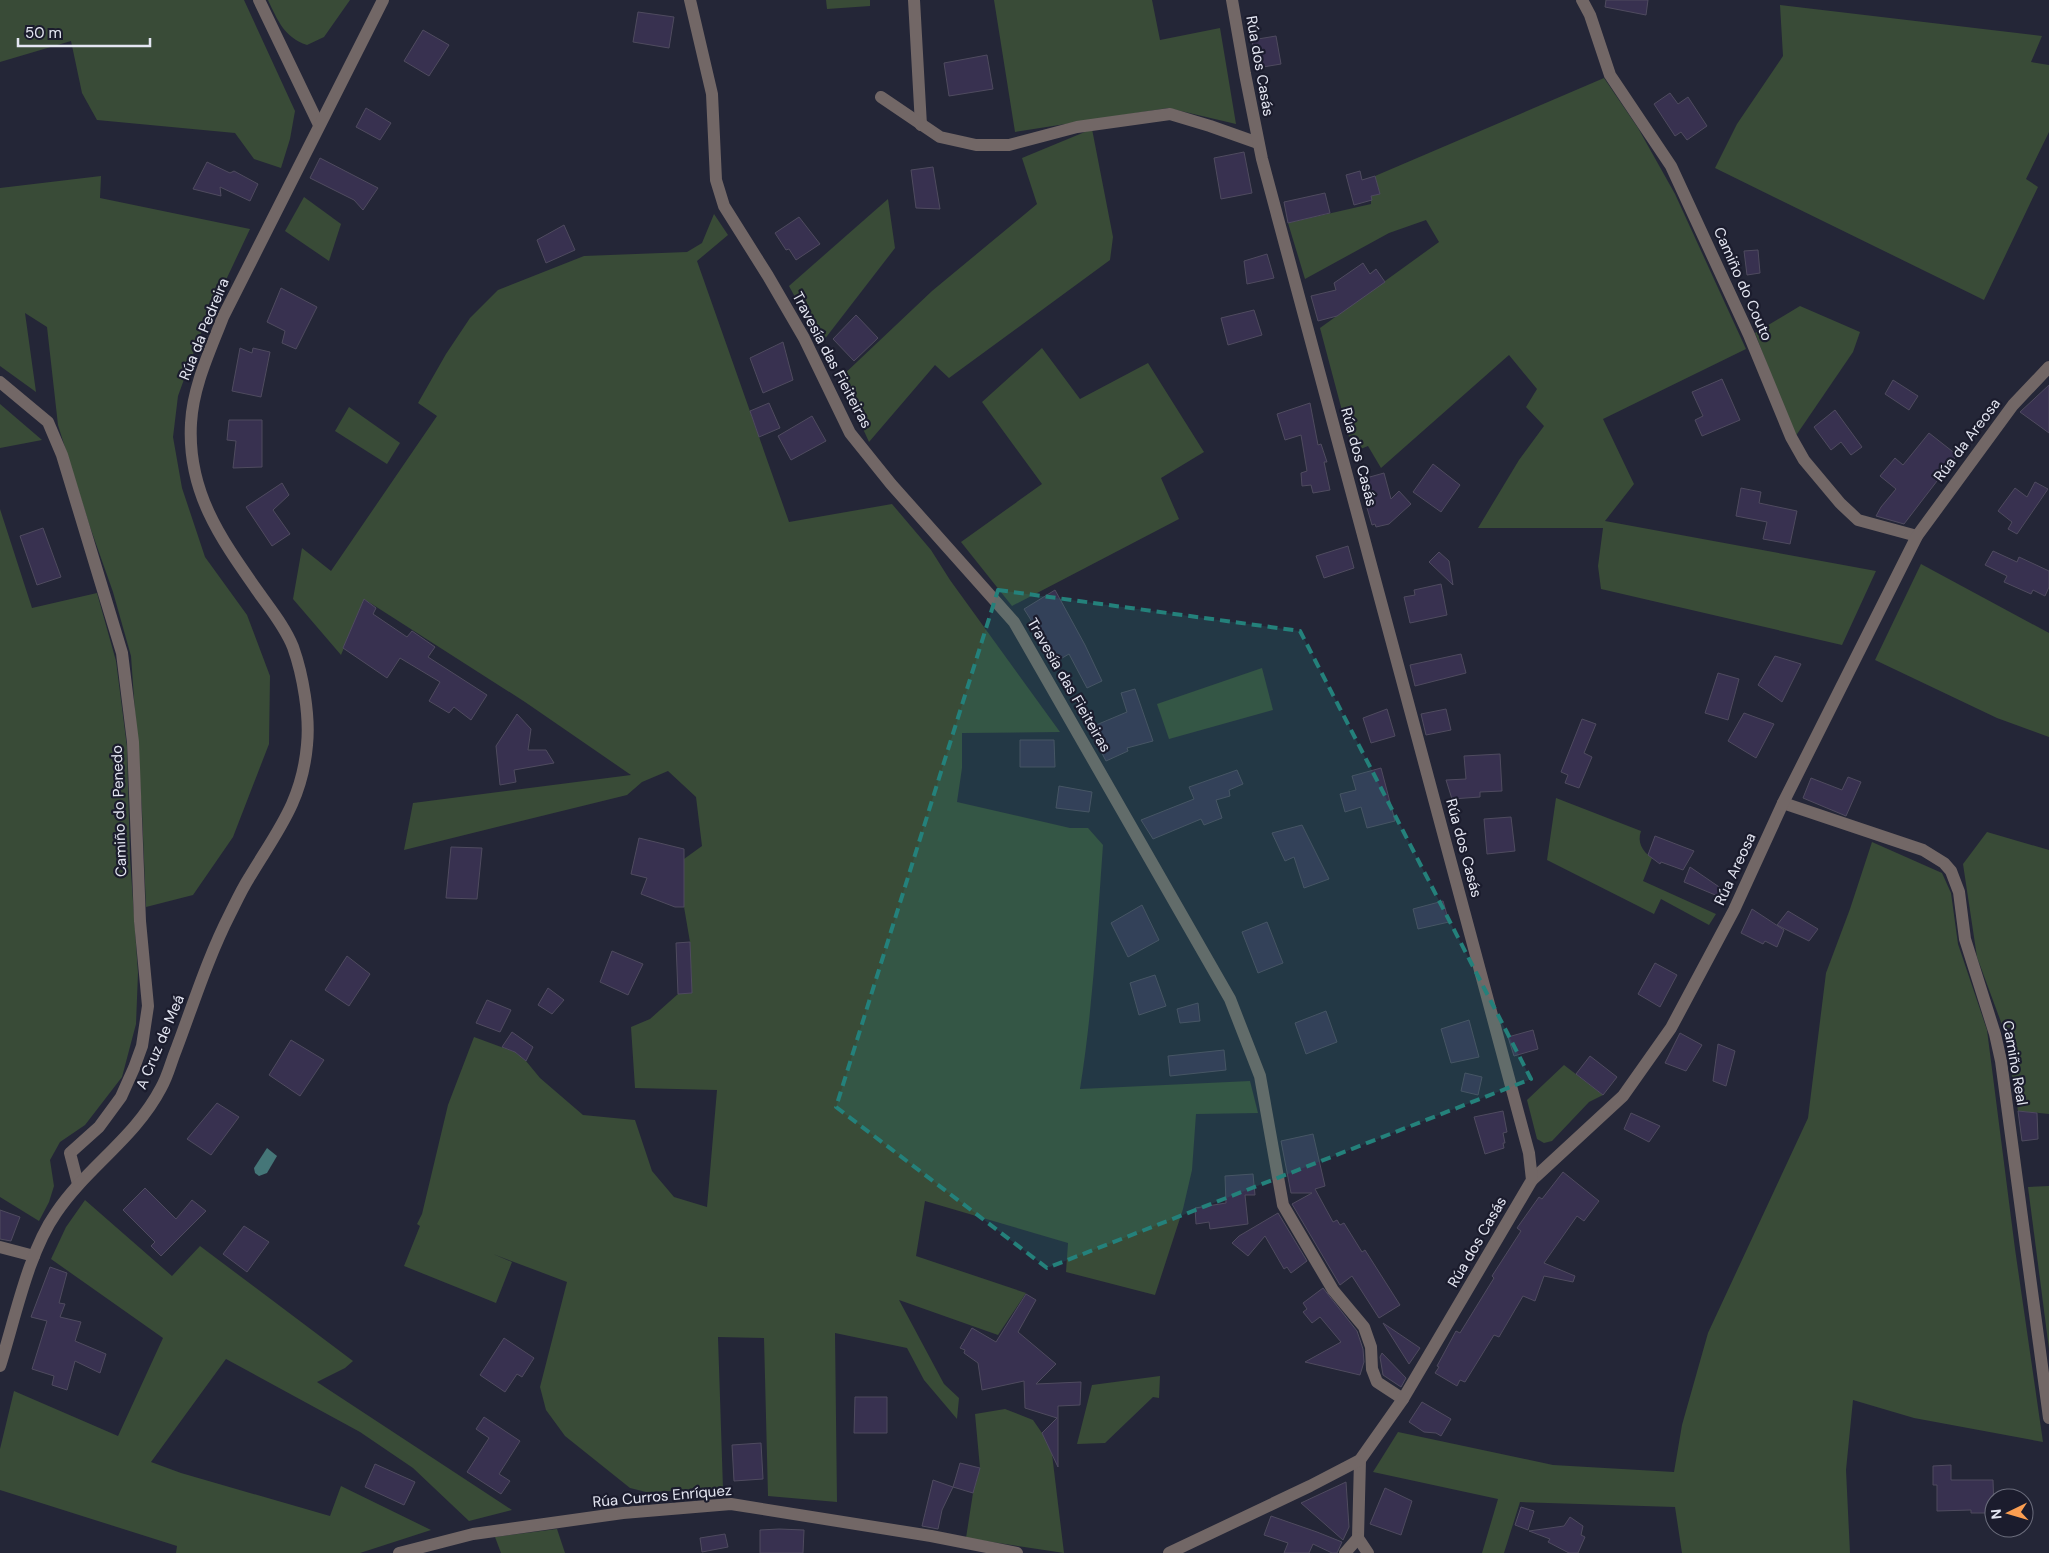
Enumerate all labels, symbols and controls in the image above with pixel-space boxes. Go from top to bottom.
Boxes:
street label: Rúa dos Casás [1241,14,1279,118]
scale bar [18,15,150,47]
text: 50 m [25,23,62,43]
street label: Camiño do Couto [1709,224,1777,344]
street label: Rúa da Pedreira [174,275,234,383]
street label: Travesía das Fieiteiras [788,288,876,432]
street label: Rúa da Areosa [1929,394,2005,486]
street label: Rúa dos Casás [1336,405,1382,509]
street label: Travesía das Fieiteiras [1022,614,1116,756]
street label: Camiño do Penedo [107,745,131,877]
street label: Rúa dos Casás [1441,796,1487,900]
street label: Rúa Areosa [1709,829,1761,909]
street label: A Cruz de Meá [131,992,189,1092]
street label: Camiño Real [1998,1019,2032,1107]
street label: Rúa dos Casás [1443,1193,1511,1291]
street label: Rúa Curros Enríquez [592,1480,733,1512]
north arrow [1984,1488,2034,1538]
text: N [1987,1508,2005,1520]

